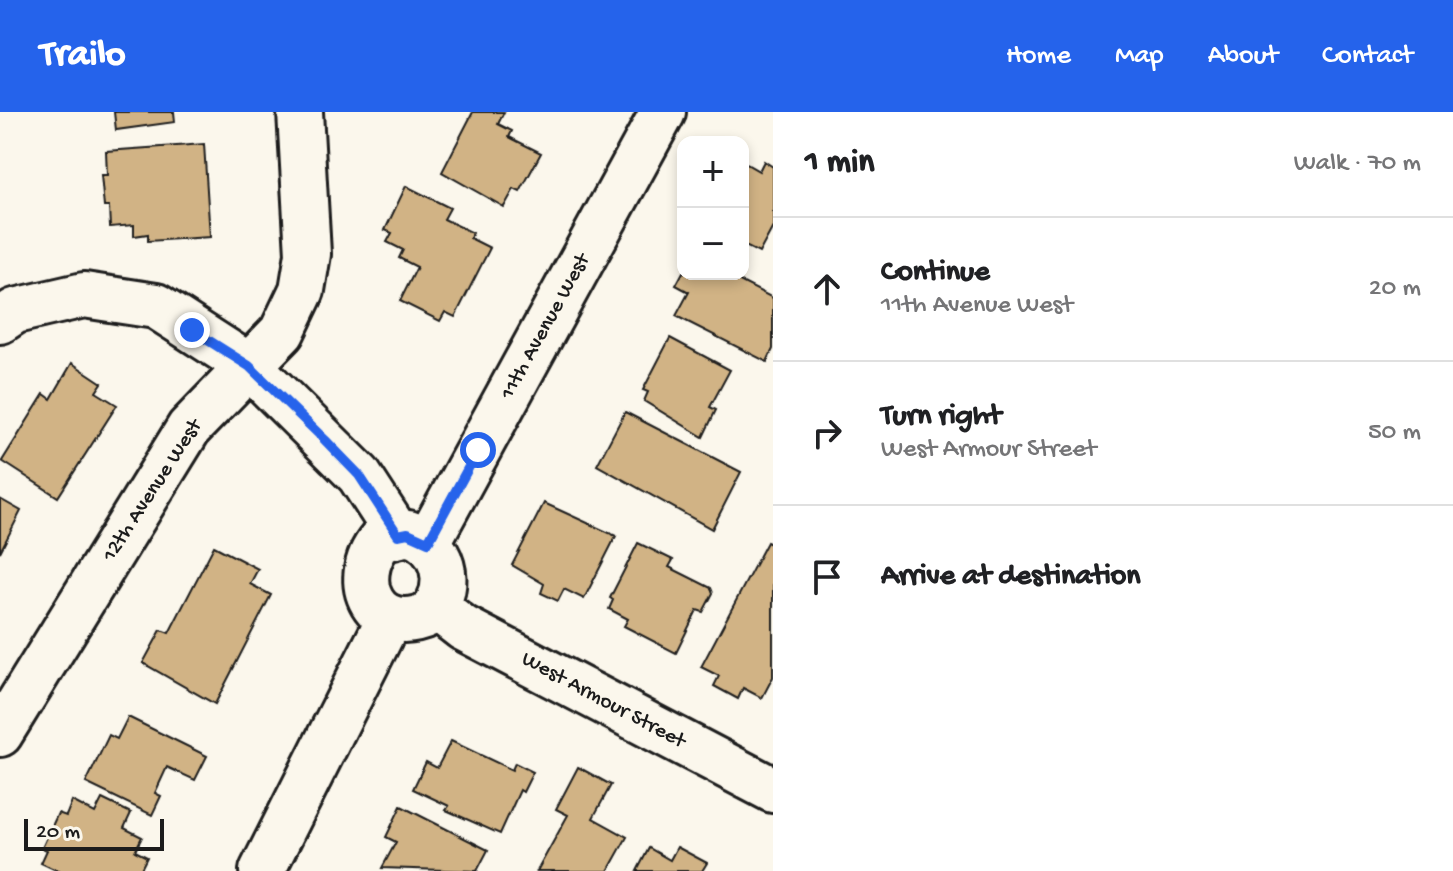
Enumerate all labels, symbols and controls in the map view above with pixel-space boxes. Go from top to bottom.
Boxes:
text: Trailo [40,34,126,78]
text: Home [1006,40,1071,73]
text: Map [1115,40,1164,73]
text: About [1208,40,1278,73]
text: Contact [1322,40,1413,73]
map controls [677,136,749,280]
button: + [677,136,749,208]
text: 1 min [805,144,874,184]
text: Walk · 70 m [1294,149,1421,180]
button: − [677,208,749,280]
street label: 11th Avenue West [495,248,598,405]
text: Continue [881,256,990,291]
icon: ahead [805,267,849,311]
text: 20 m [1369,274,1421,305]
text: 11th Avenue West [881,291,1073,322]
route end [174,312,210,348]
text: Turn right [881,400,1001,435]
icon: right [805,411,849,455]
street label: 12th Avenue West [97,413,210,568]
text: 50 m [1368,418,1421,449]
route start [460,432,496,468]
text: West Armour Street [881,435,1096,466]
icon: arrive [805,555,849,599]
text: Arrive at destination [881,560,1141,595]
street label: West Armour Street [516,647,691,756]
scale bar [24,815,164,851]
text: 20 m [36,820,80,846]

